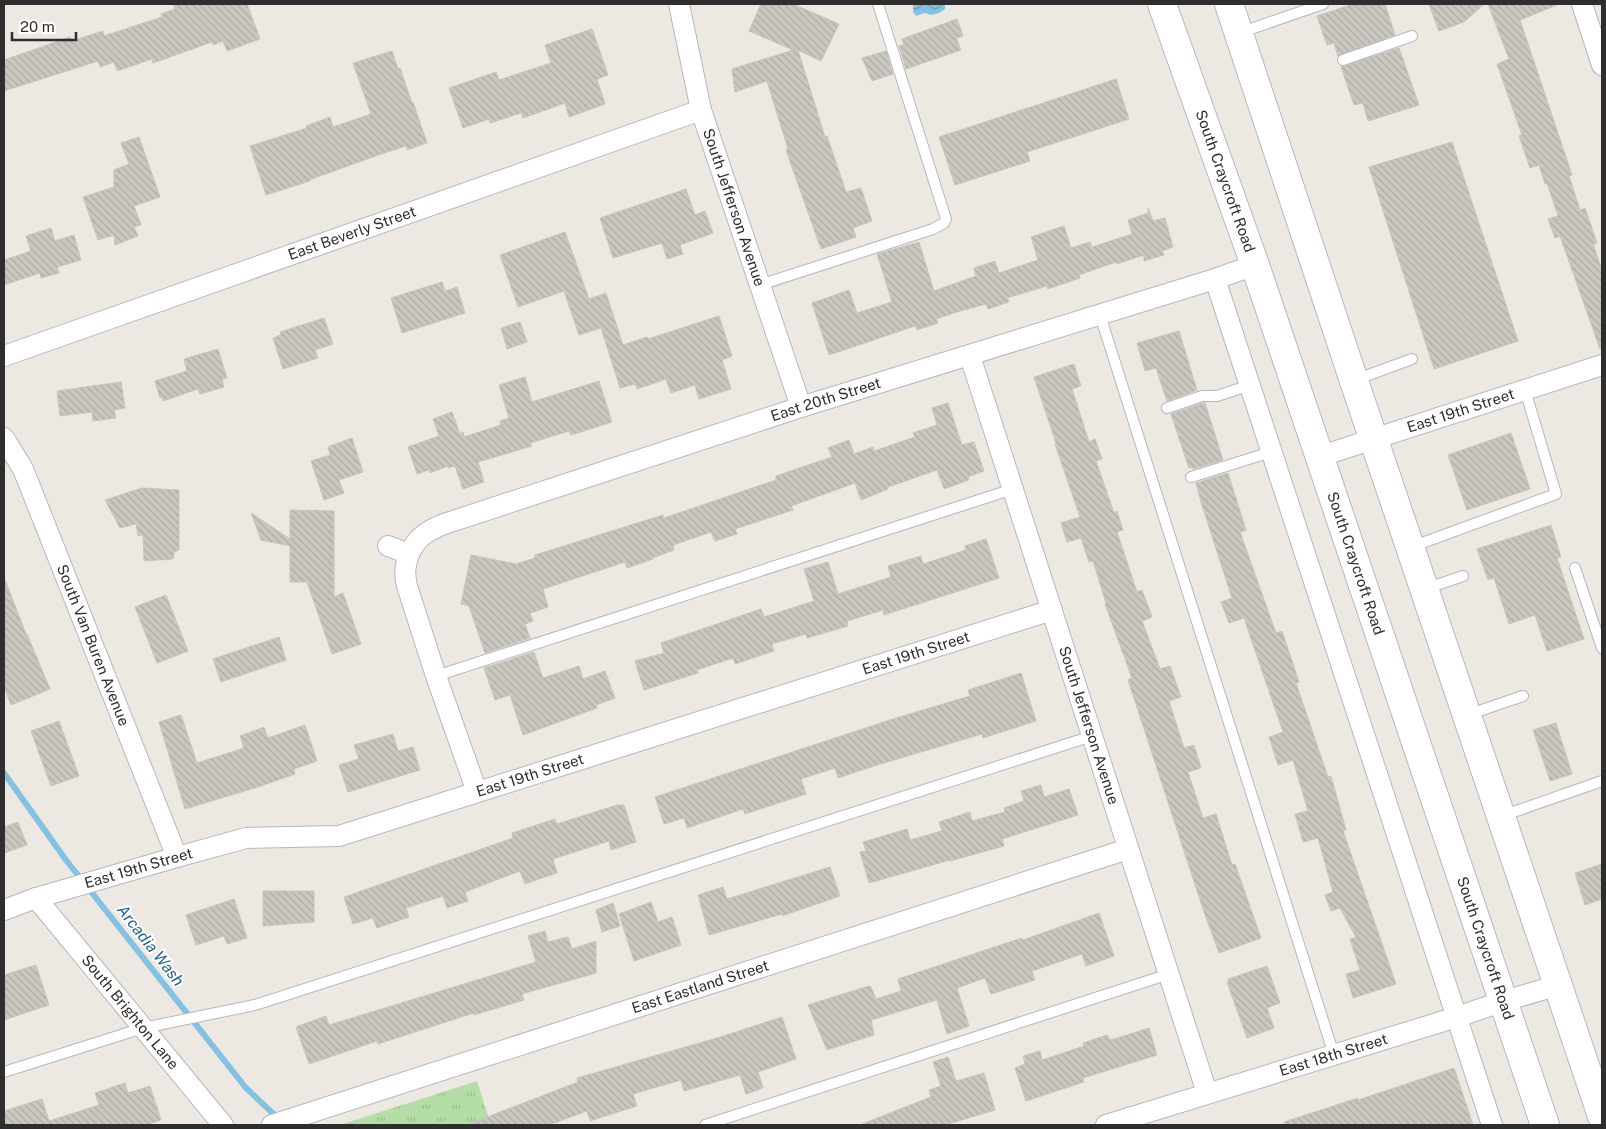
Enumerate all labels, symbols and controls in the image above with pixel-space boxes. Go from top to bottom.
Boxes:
scale bar [12,10,76,42]
text: 20 m [20,18,55,35]
street label: South Craycroft Road [1192,108,1259,254]
street label: South Jefferson Avenue [700,126,769,288]
street label: East Beverly Street [286,202,418,263]
street label: East 20th Street [768,374,883,424]
street label: East 19th Street [1405,385,1517,436]
street label: South Craycroft Road [1324,490,1388,637]
street label: South Van Buren Avenue [54,562,133,728]
street label: East 19th Street [860,628,972,678]
street label: South Jefferson Avenue [1056,644,1123,806]
street label: East 19th Street [474,750,586,800]
street label: East 19th Street [82,844,195,891]
street label: South Craycroft Road [1454,874,1518,1022]
water label: Arcadia Wash [113,901,188,990]
street label: South Brighton Lane [78,951,183,1073]
street label: East Eastland Street [629,956,771,1016]
street label: East 18th Street [1277,1030,1390,1079]

